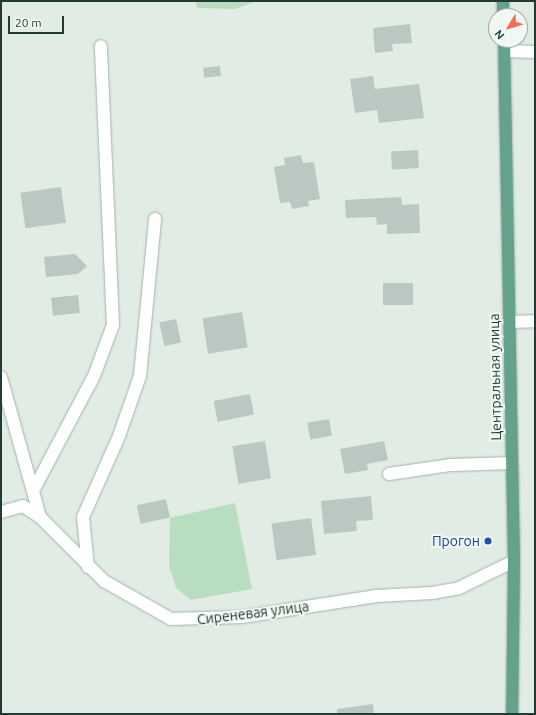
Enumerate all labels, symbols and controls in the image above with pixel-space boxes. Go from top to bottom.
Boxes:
scale bar [10,8,66,34]
north arrow [488,8,528,48]
text: 20 m [15,16,42,29]
text: N [492,28,507,42]
street label: Центральная улица [485,313,505,441]
place label: Прогон [432,533,480,549]
marker: Прогон [483,536,493,546]
street label: Сиреневая улица [196,598,310,628]

